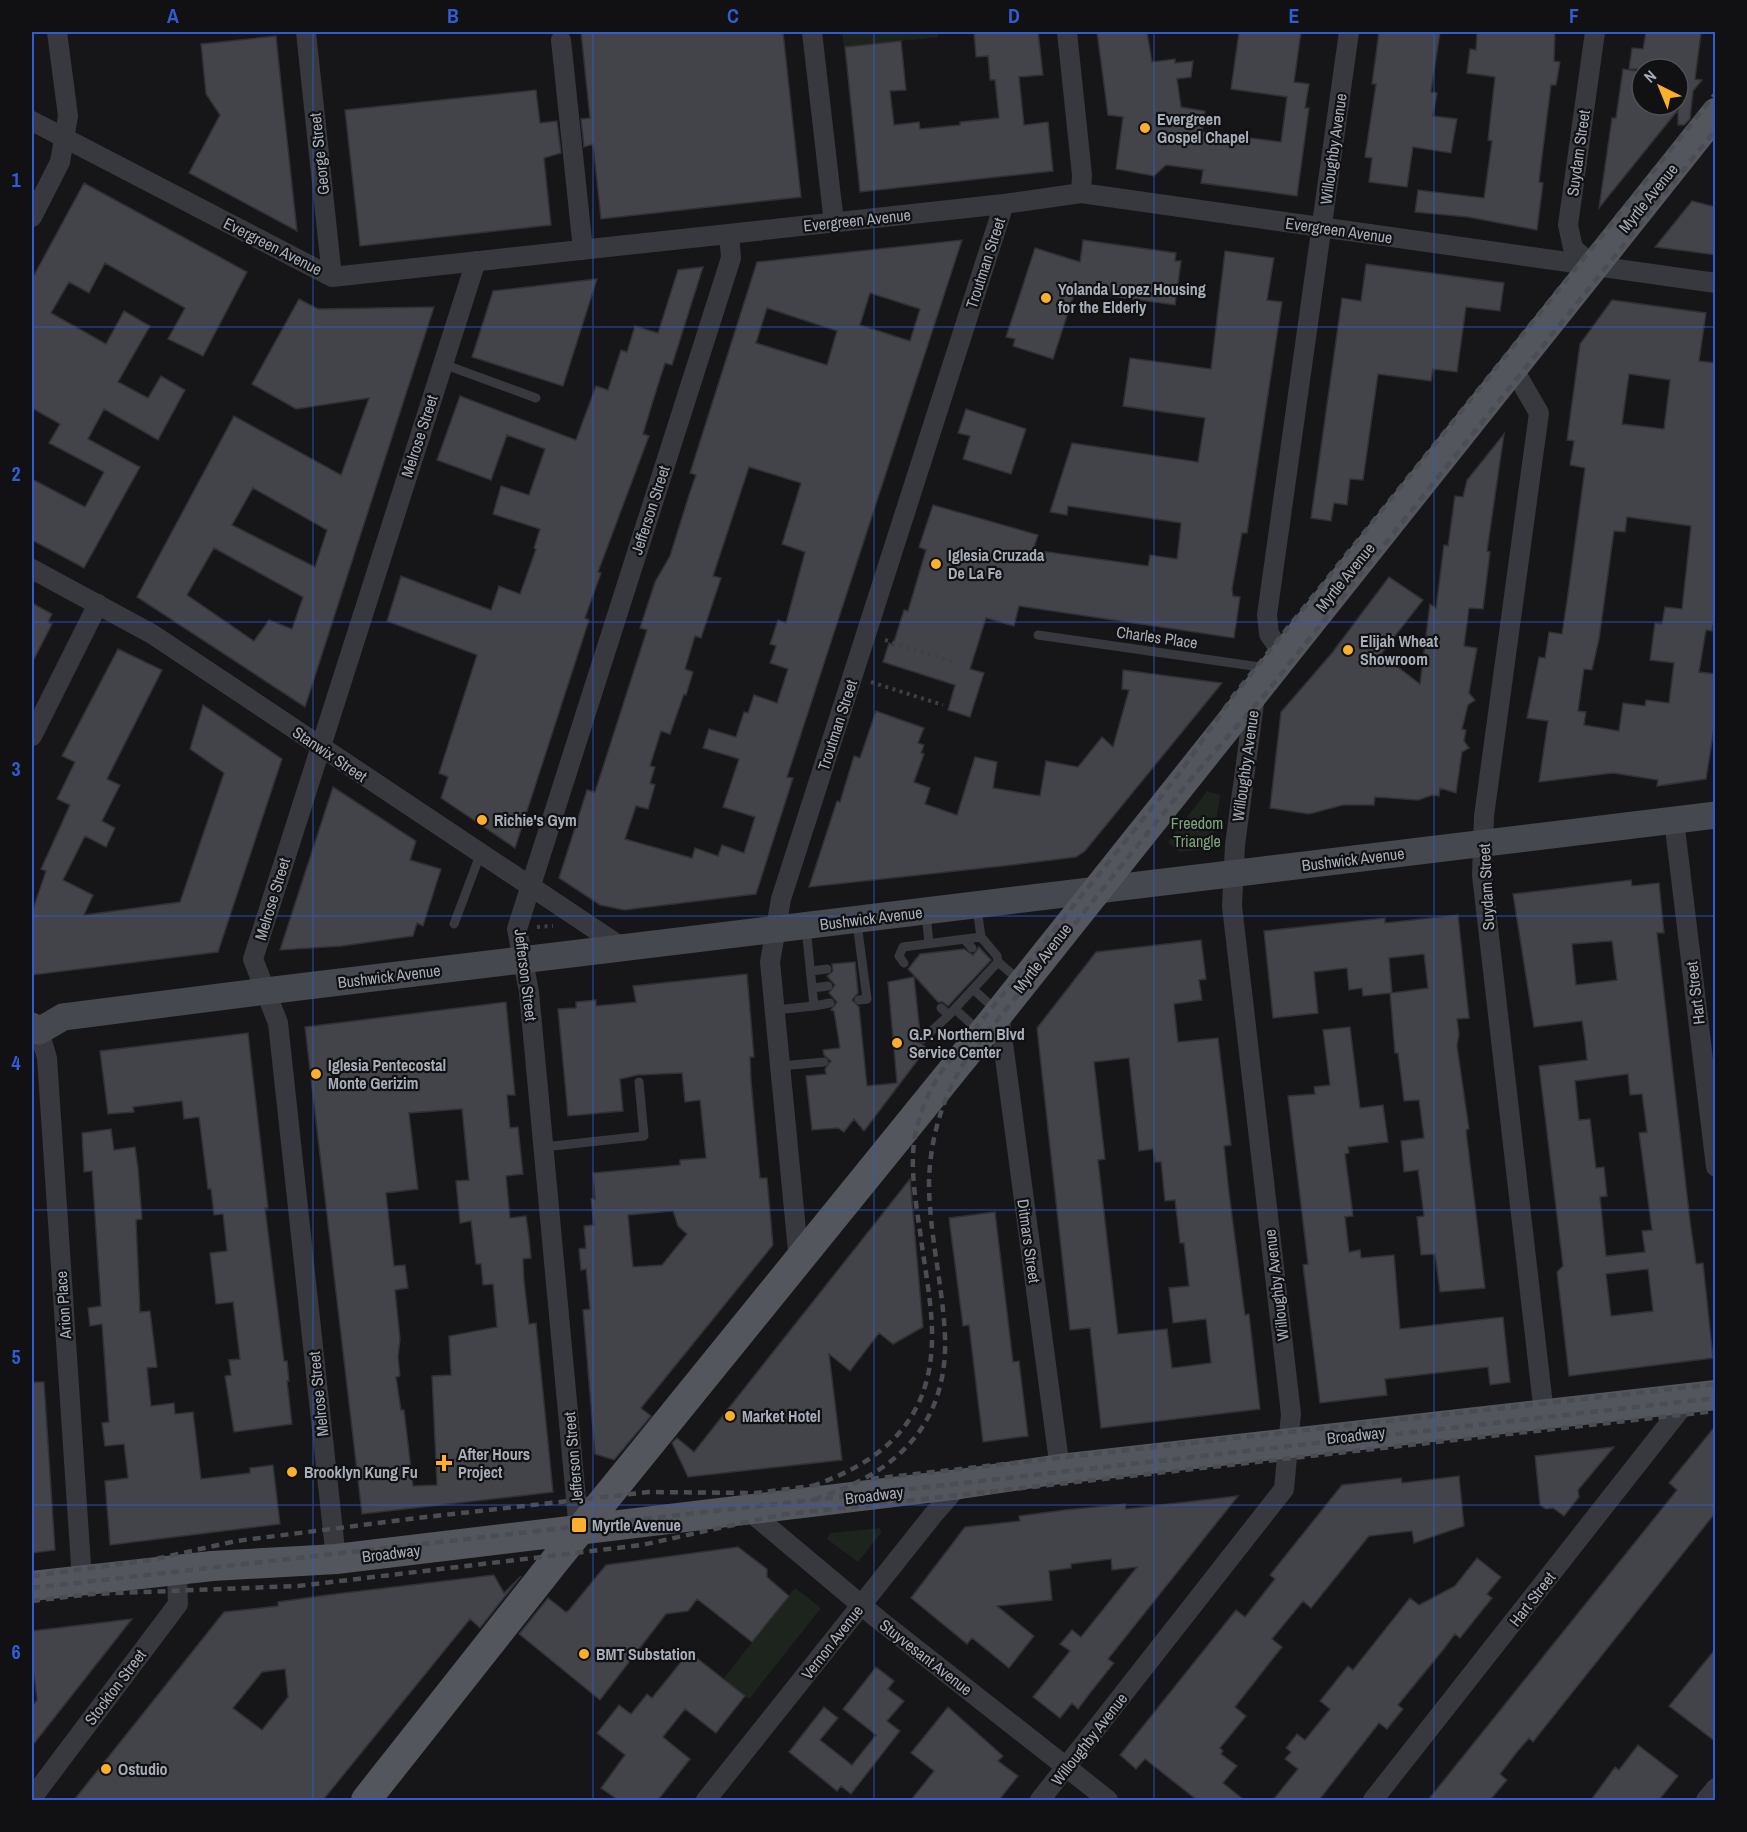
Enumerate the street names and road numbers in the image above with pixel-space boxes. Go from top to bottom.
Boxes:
street label: Willoughby Avenue [1314,92,1352,206]
street label: Suydam Street [1561,108,1595,198]
street label: George Street [304,112,334,196]
street label: Myrtle Avenue [1613,159,1683,237]
street label: Evergreen Avenue [802,203,912,237]
street label: Evergreen Avenue [220,212,326,280]
street label: Evergreen Avenue [1284,212,1394,248]
street label: Troutman Street [960,214,1010,311]
street label: Melrose Street [395,392,443,480]
street label: Jefferson Street [625,462,675,557]
street label: Myrtle Avenue [1310,538,1380,616]
street label: Charles Place [1115,620,1199,654]
street label: Troutman Street [812,676,862,773]
street label: Willoughby Avenue [1226,709,1264,823]
street label: Stanwix Street [288,721,372,787]
street label: Bushwick Avenue [1300,842,1406,876]
street label: Suydam Street [1473,843,1499,931]
street label: Melrose Street [249,855,295,943]
street label: Bushwick Avenue [818,901,924,935]
street label: Myrtle Avenue [1008,919,1076,997]
street label: Jefferson Street [509,928,543,1023]
street label: Bushwick Avenue [336,959,442,993]
street label: Hart Street [1680,960,1710,1026]
street label: Ditmars Street [1012,1198,1046,1285]
street label: Willoughby Avenue [1258,1228,1294,1342]
street label: Arion Place [50,1270,76,1341]
street label: Melrose Street [303,1350,333,1438]
street label: Jefferson Street [558,1411,588,1505]
street label: Broadway [1326,1421,1387,1449]
street label: Broadway [844,1480,905,1509]
street label: Broadway [361,1538,422,1567]
street label: Hart Street [1504,1567,1560,1631]
street label: Vernon Avenue [796,1600,868,1684]
street label: Stuyvesant Avenue [875,1614,977,1700]
street label: Stockton Street [79,1644,151,1729]
street label: Willoughby Avenue [1046,1688,1132,1790]

